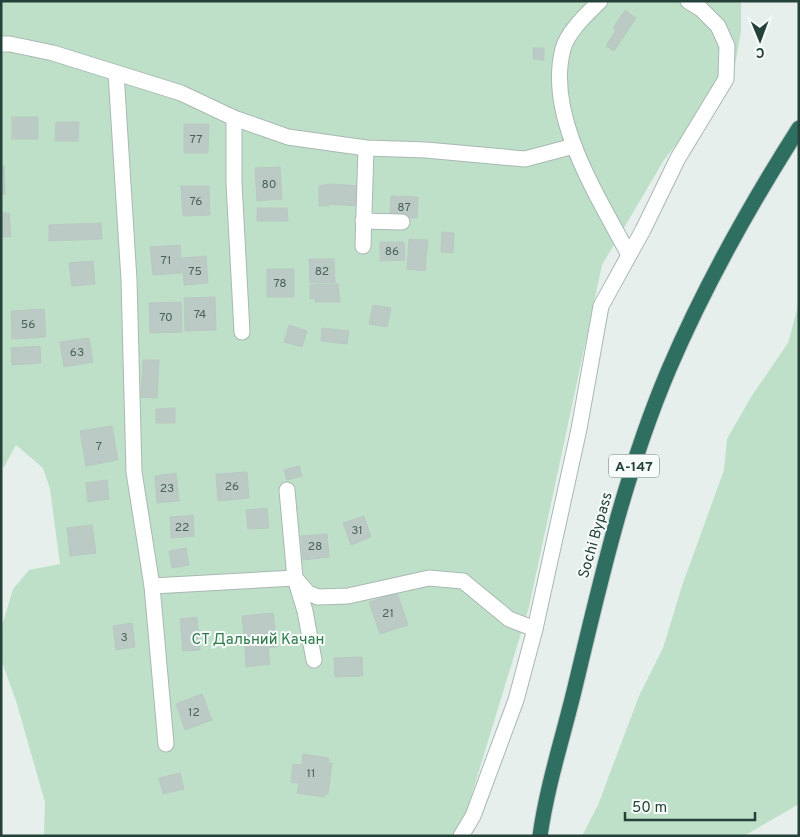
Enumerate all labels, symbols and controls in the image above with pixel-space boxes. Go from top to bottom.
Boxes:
north arrow [735,15,785,65]
text: С [756,43,765,60]
house number: 77 [190,132,202,148]
house number: 80 [262,177,276,193]
house number: 76 [190,194,202,210]
house number: 87 [397,200,411,216]
house number: 86 [385,244,399,260]
house number: 71 [161,253,171,269]
house number: 75 [188,264,202,280]
house number: 82 [315,264,329,280]
house number: 78 [273,276,287,292]
house number: 74 [194,307,206,323]
house number: 70 [159,310,173,326]
house number: 56 [21,317,35,333]
house number: 63 [70,345,84,361]
house number: 7 [96,439,102,455]
road number: А-147 [609,454,659,478]
house number: 26 [225,479,239,495]
house number: 23 [160,481,174,497]
street label: Sochi Bypass [575,490,618,581]
house number: 22 [175,520,189,536]
house number: 31 [351,523,363,539]
house number: 28 [308,539,322,555]
house number: 21 [382,606,394,622]
house number: 3 [120,630,128,646]
park label: СТ Дальний Качан [192,631,324,650]
house number: 12 [188,705,200,721]
house number: 11 [307,766,315,782]
scale bar [625,790,755,822]
text: 50 m [632,799,667,818]

